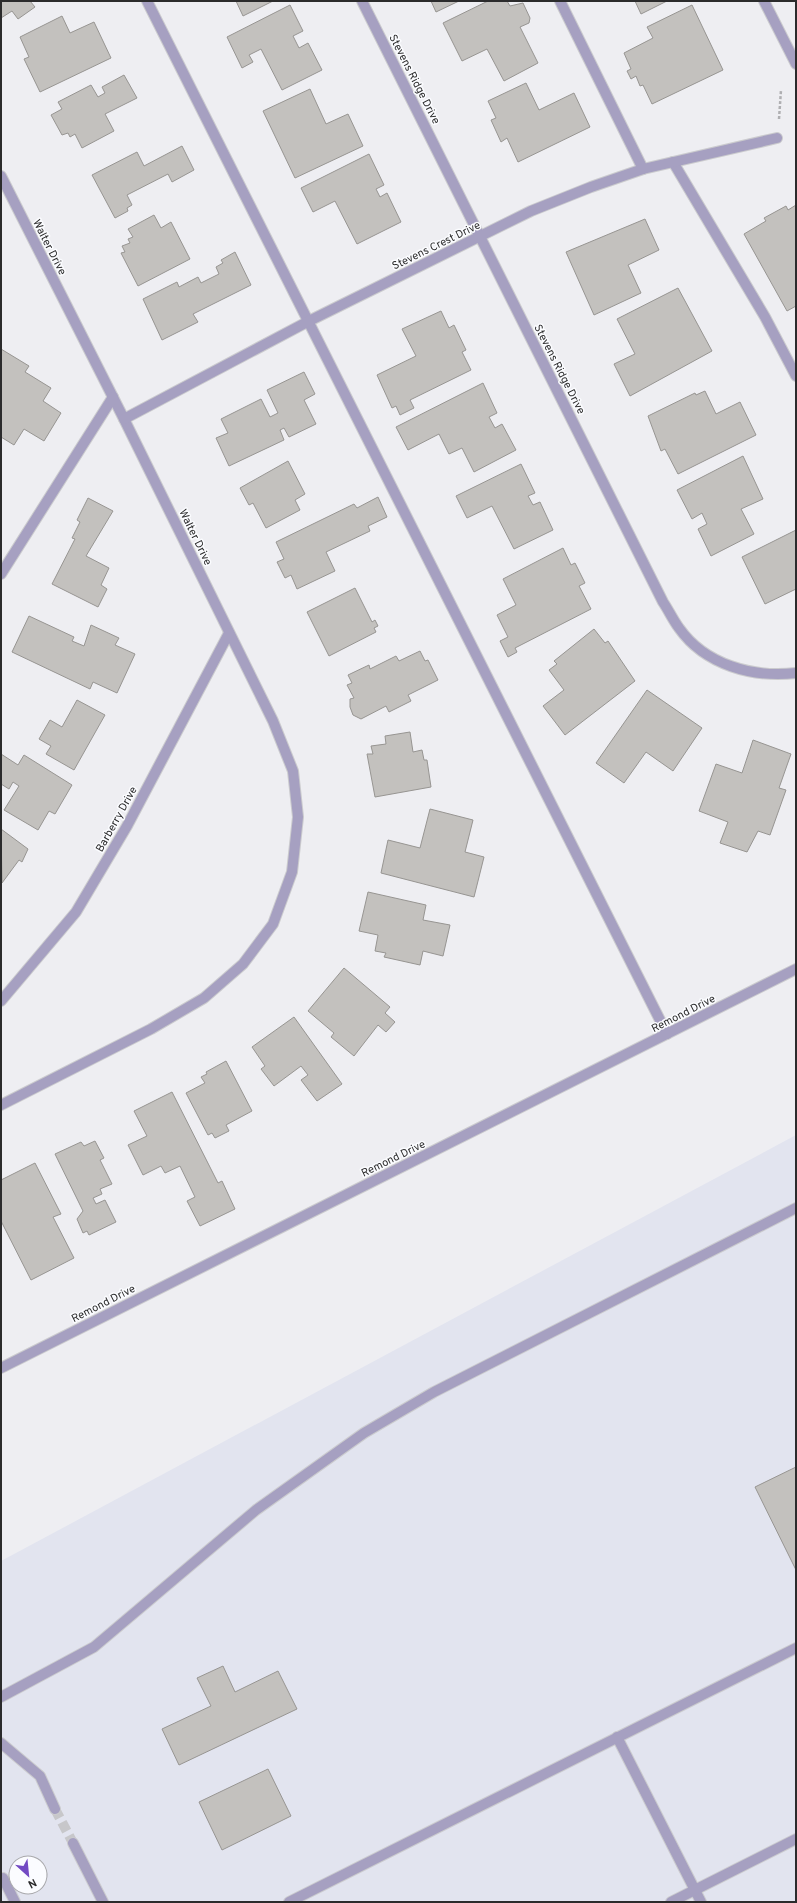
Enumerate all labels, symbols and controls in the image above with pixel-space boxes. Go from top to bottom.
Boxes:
street label: Stevens Ridge Drive [385,32,443,127]
street label: Walter Drive [29,217,69,278]
street label: Stevens Crest Drive [390,218,483,273]
street label: Stevens Ridge Drive [530,322,588,417]
street label: Walter Drive [176,507,215,568]
street label: Barberry Drive [93,784,141,855]
street label: Remond Drive [649,992,718,1036]
street label: Remond Drive [359,1137,428,1180]
street label: Remond Drive [69,1282,138,1326]
north arrow [8,1855,48,1895]
text: N [25,1875,39,1891]

